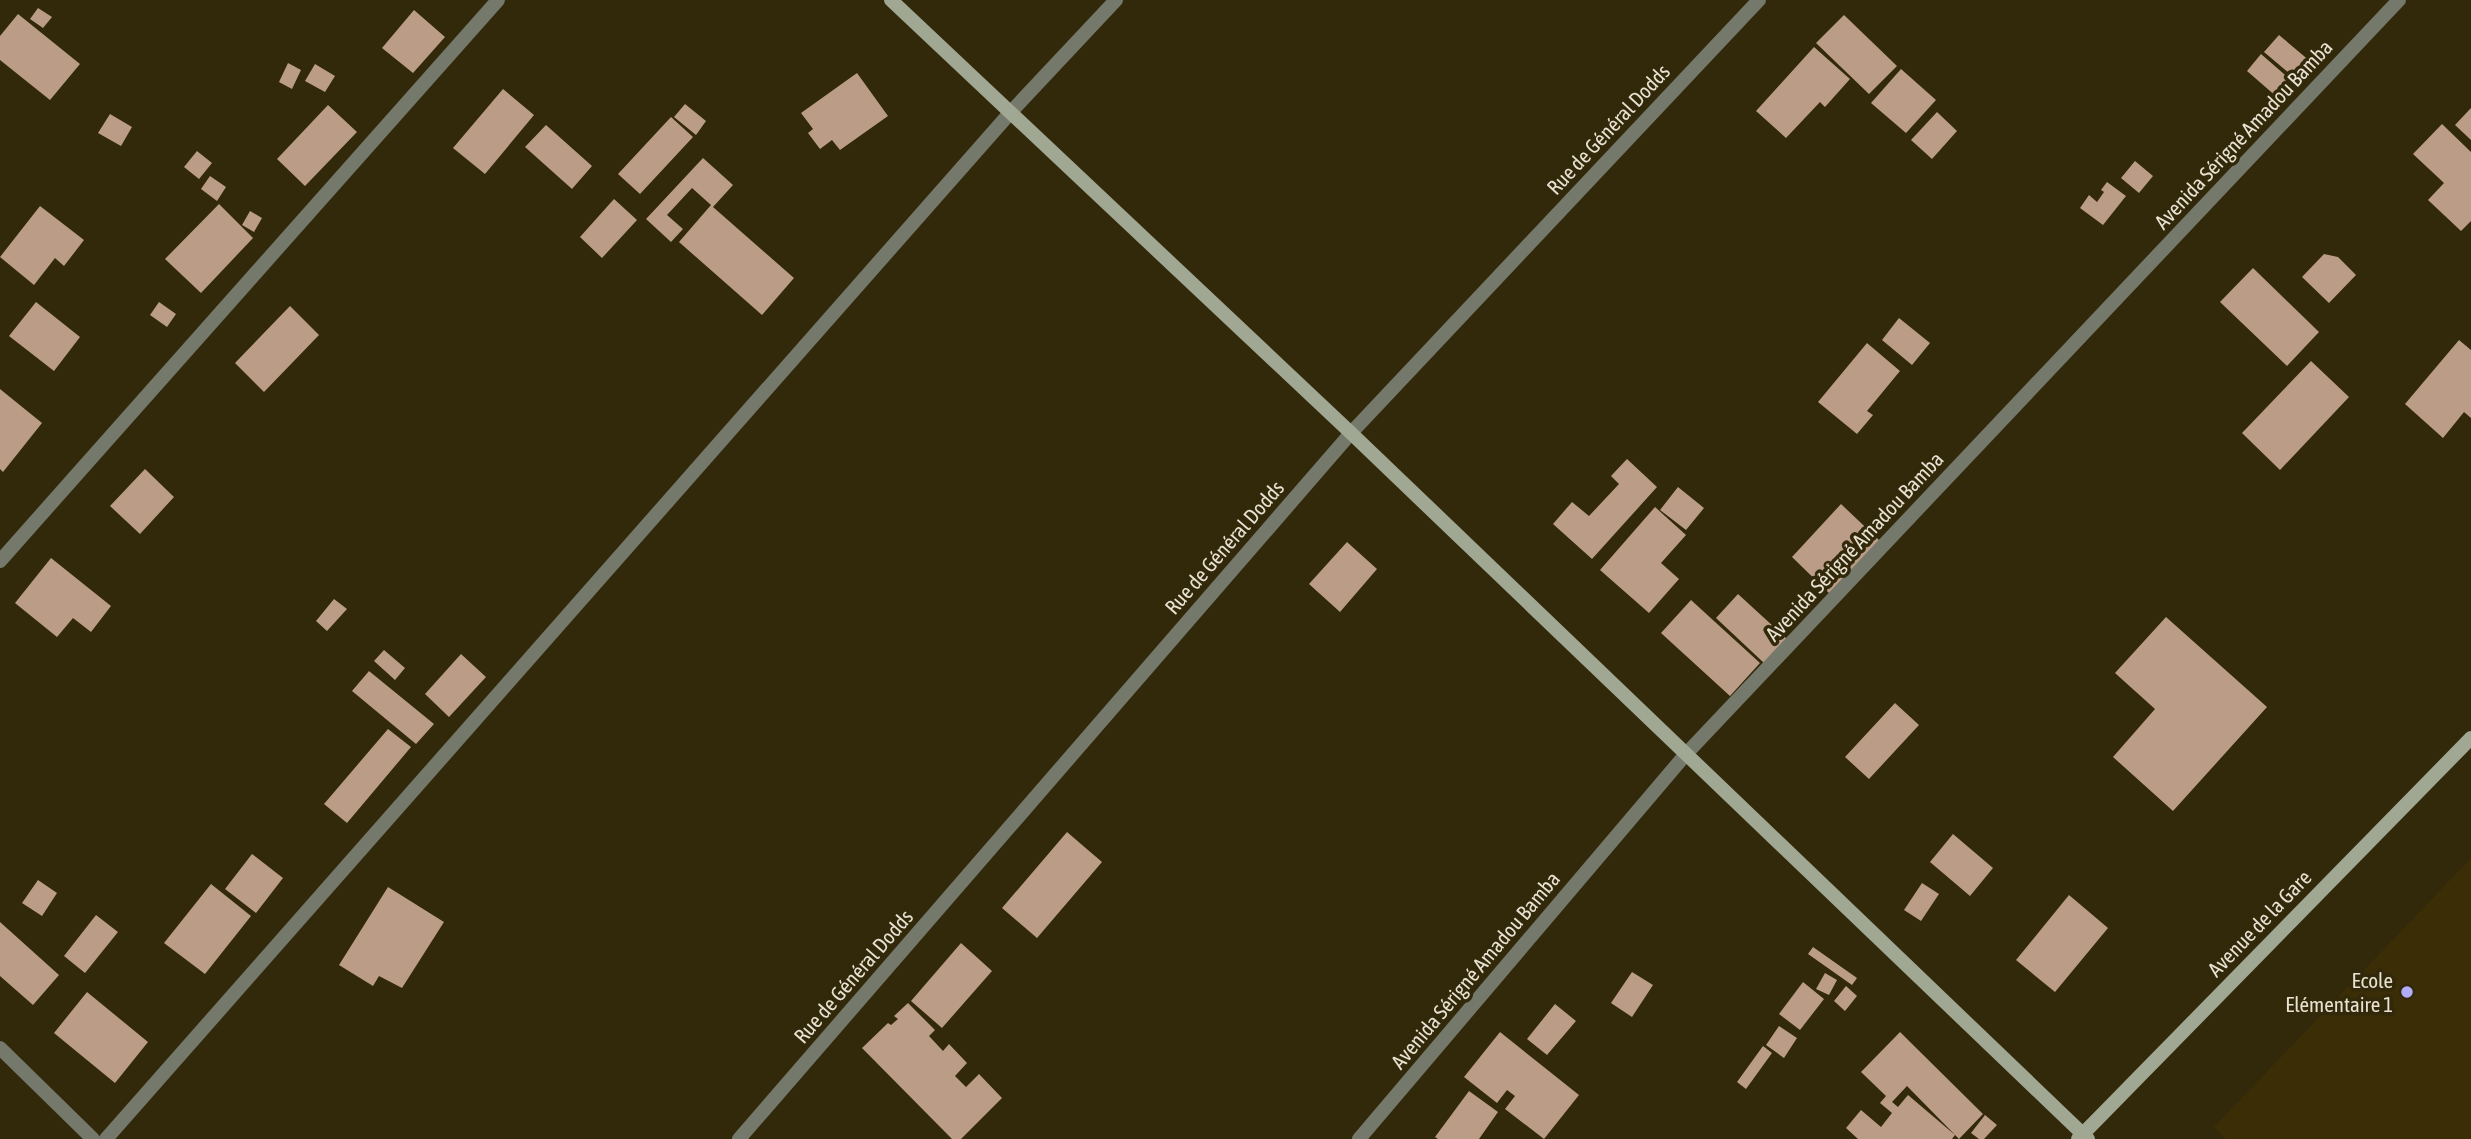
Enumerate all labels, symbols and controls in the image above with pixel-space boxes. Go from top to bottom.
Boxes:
street label: Avenida Sérigné Amadou Bamba [2149,35,2337,233]
street label: Rue de Général Dodds [1542,59,1674,199]
street label: Avenida Sérigné Amadou Bamba [1760,447,1948,645]
street label: Rue de Général Dodds [1160,475,1288,619]
street label: Avenue de la Gare [2202,865,2316,981]
street label: Avenida Sérigné Amadou Bamba [1386,867,1564,1073]
street label: Rue de Général Dodds [789,904,917,1048]
place label: Ecole Elémentaire 1 [2285,968,2393,1016]
marker: Ecole Elémentaire 1 [2399,984,2415,1000]

